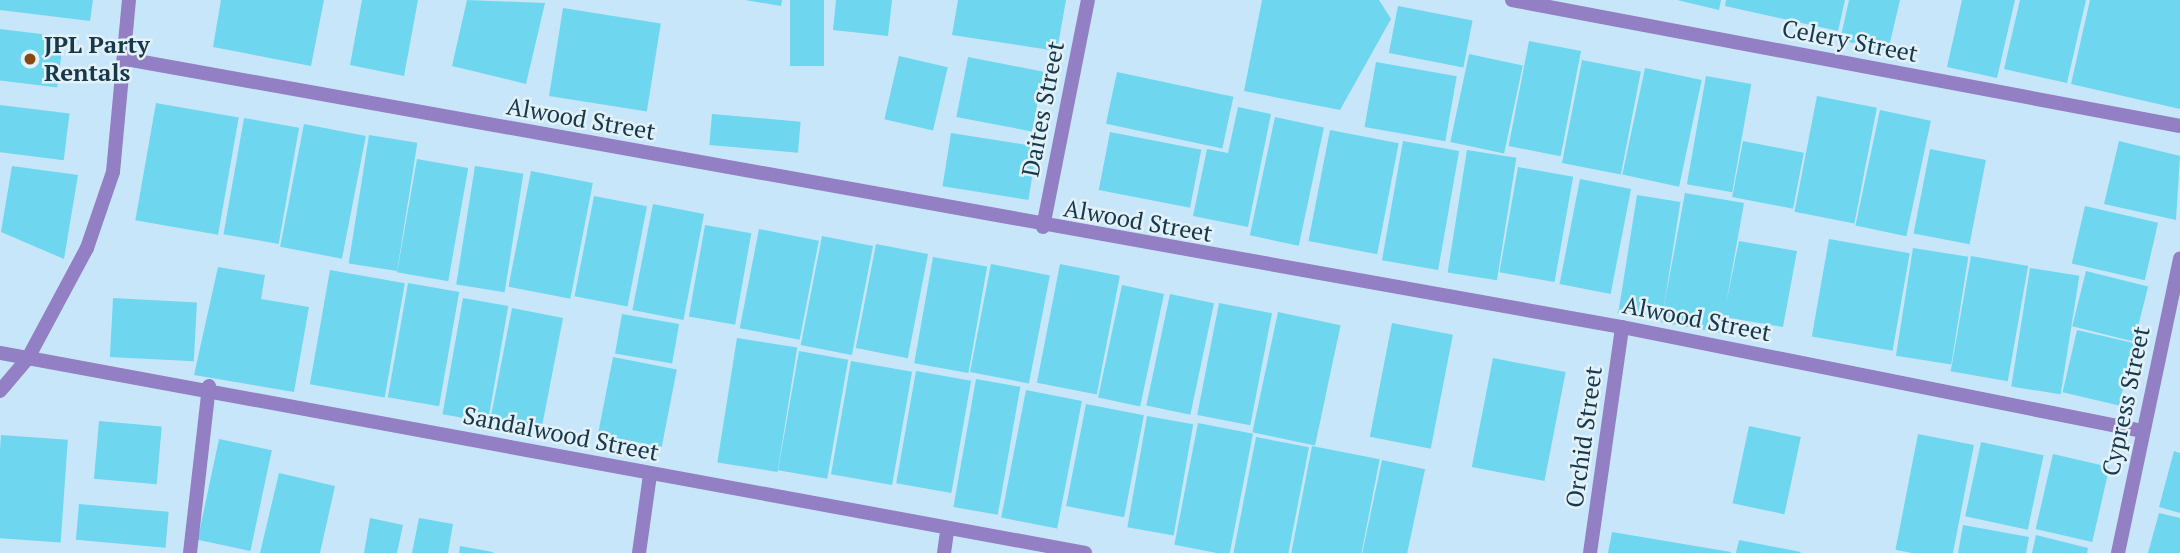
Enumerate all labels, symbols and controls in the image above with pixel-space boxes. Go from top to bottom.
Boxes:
street label: Celery Street [1780,14,1920,68]
place label: JPL Party Rentals [44,31,150,87]
street label: Daites Street [1016,39,1070,179]
marker: JPL Party Rentals [22,51,38,67]
street label: Alwood Street [504,92,658,146]
street label: Alwood Street [1061,194,1215,248]
street label: Alwood Street [1620,291,1774,347]
street label: Cypress Street [2096,323,2156,479]
street label: Orchid Street [1560,364,1608,510]
street label: Sandalwood Street [461,401,661,467]

